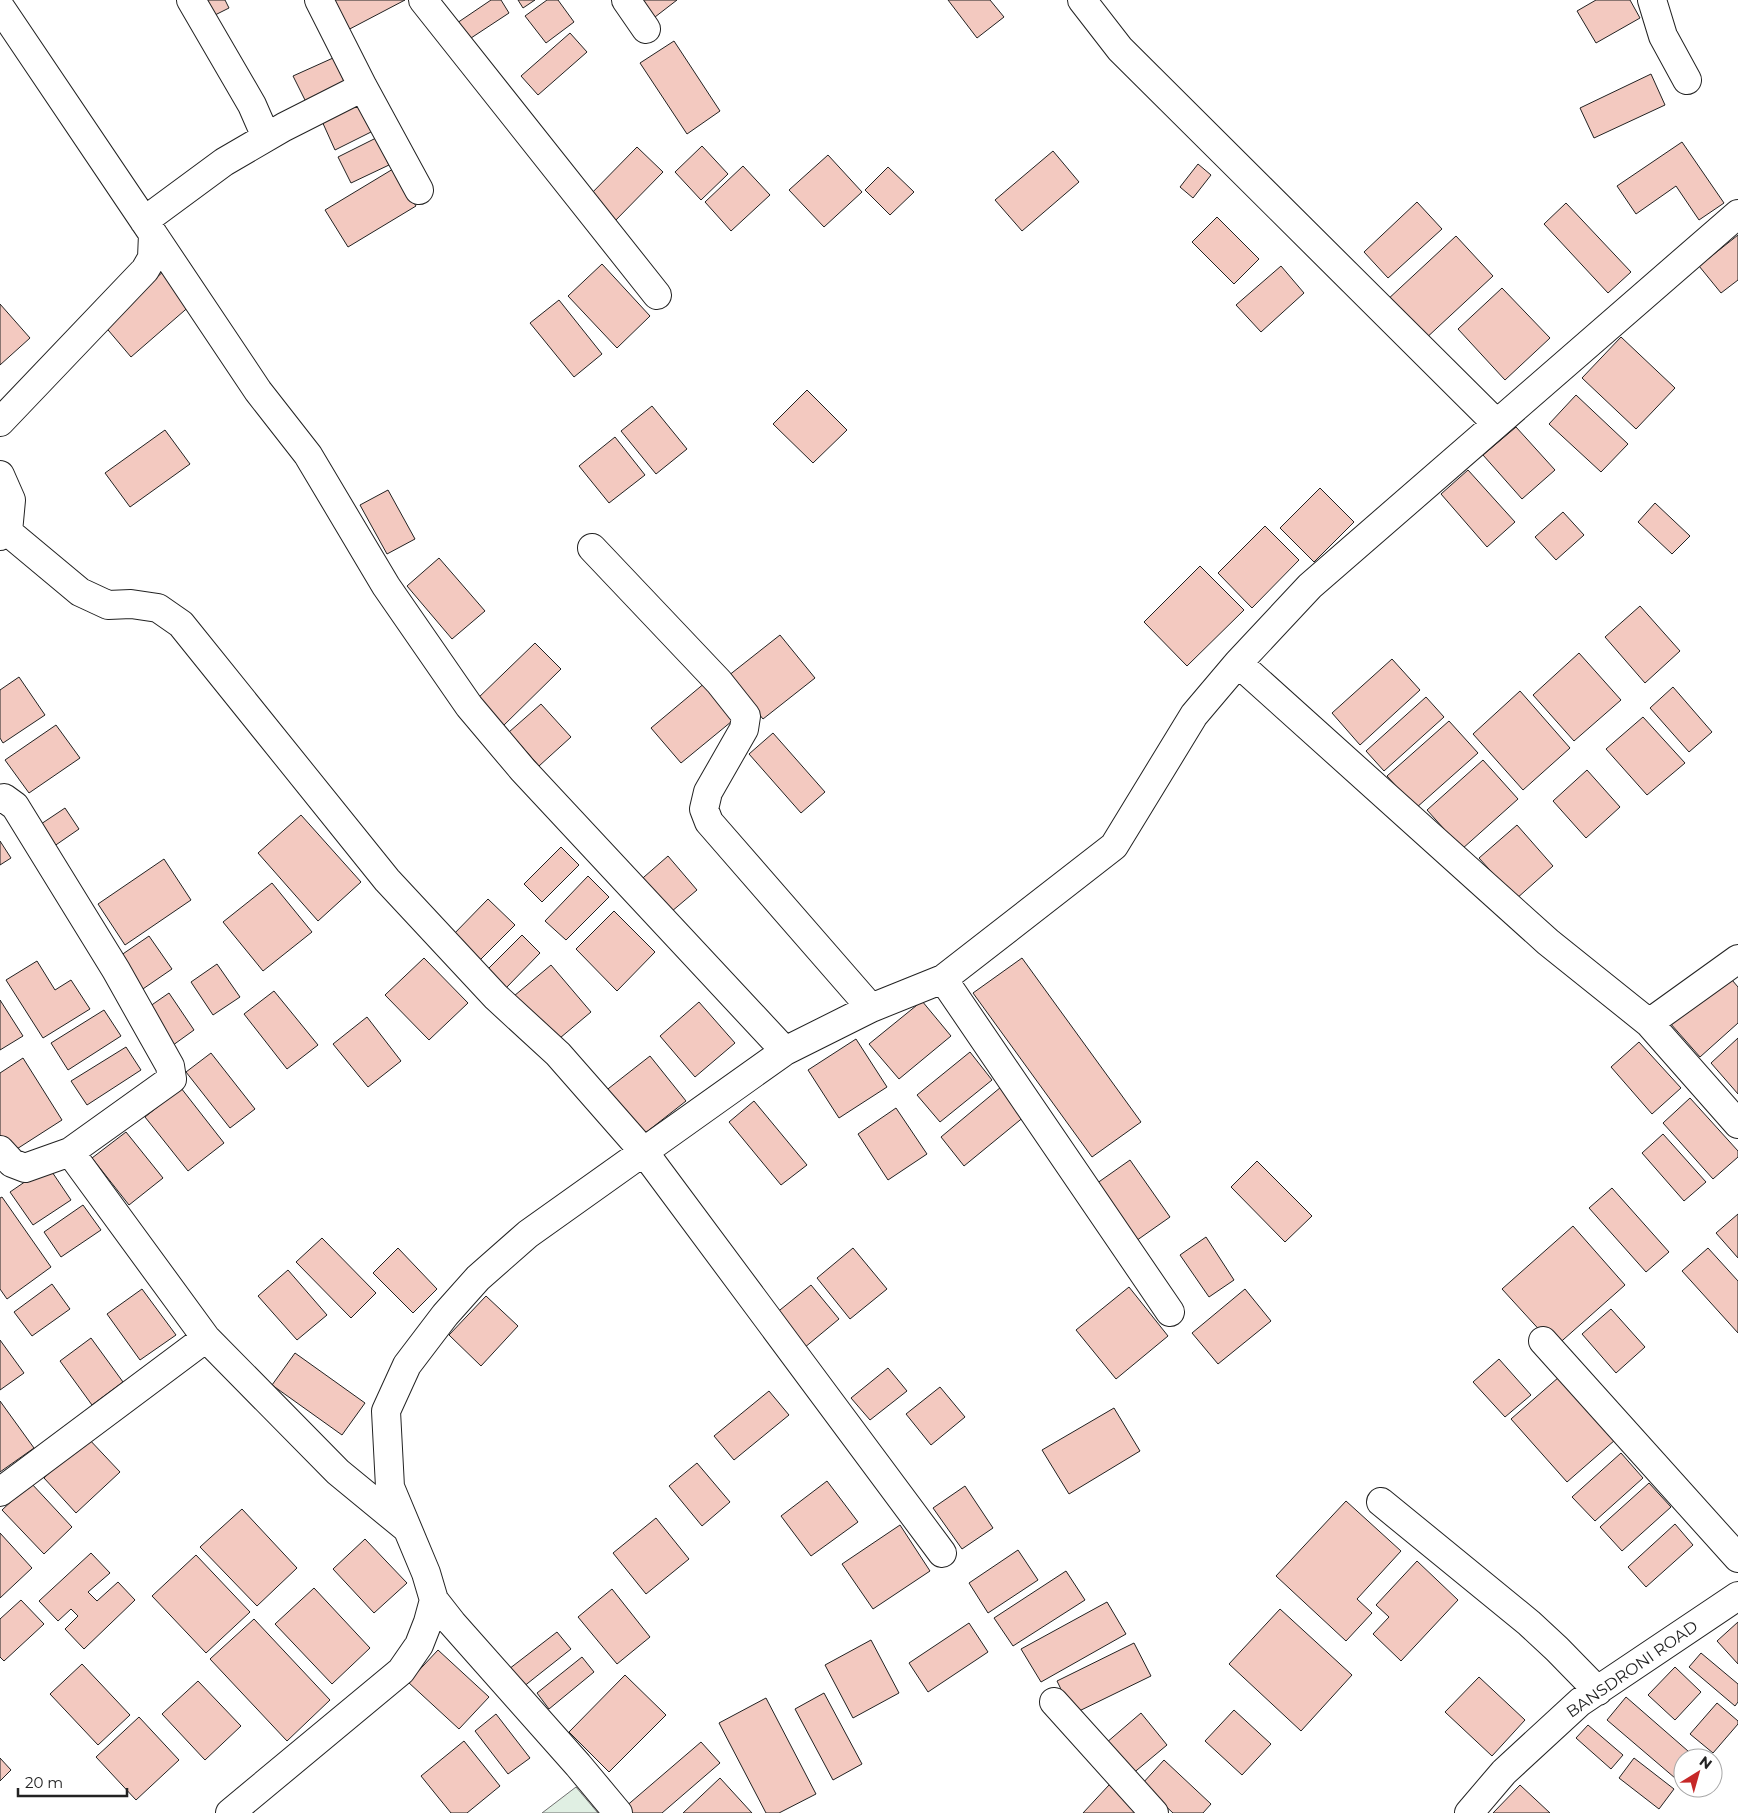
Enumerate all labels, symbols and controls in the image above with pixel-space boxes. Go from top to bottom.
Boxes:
street label: BANSDRONI ROAD [1563,1616,1701,1722]
north arrow [1673,1748,1723,1798]
text: N [1696,1752,1716,1773]
scale bar [18,1766,126,1798]
text: 20 m [25,1773,63,1792]

